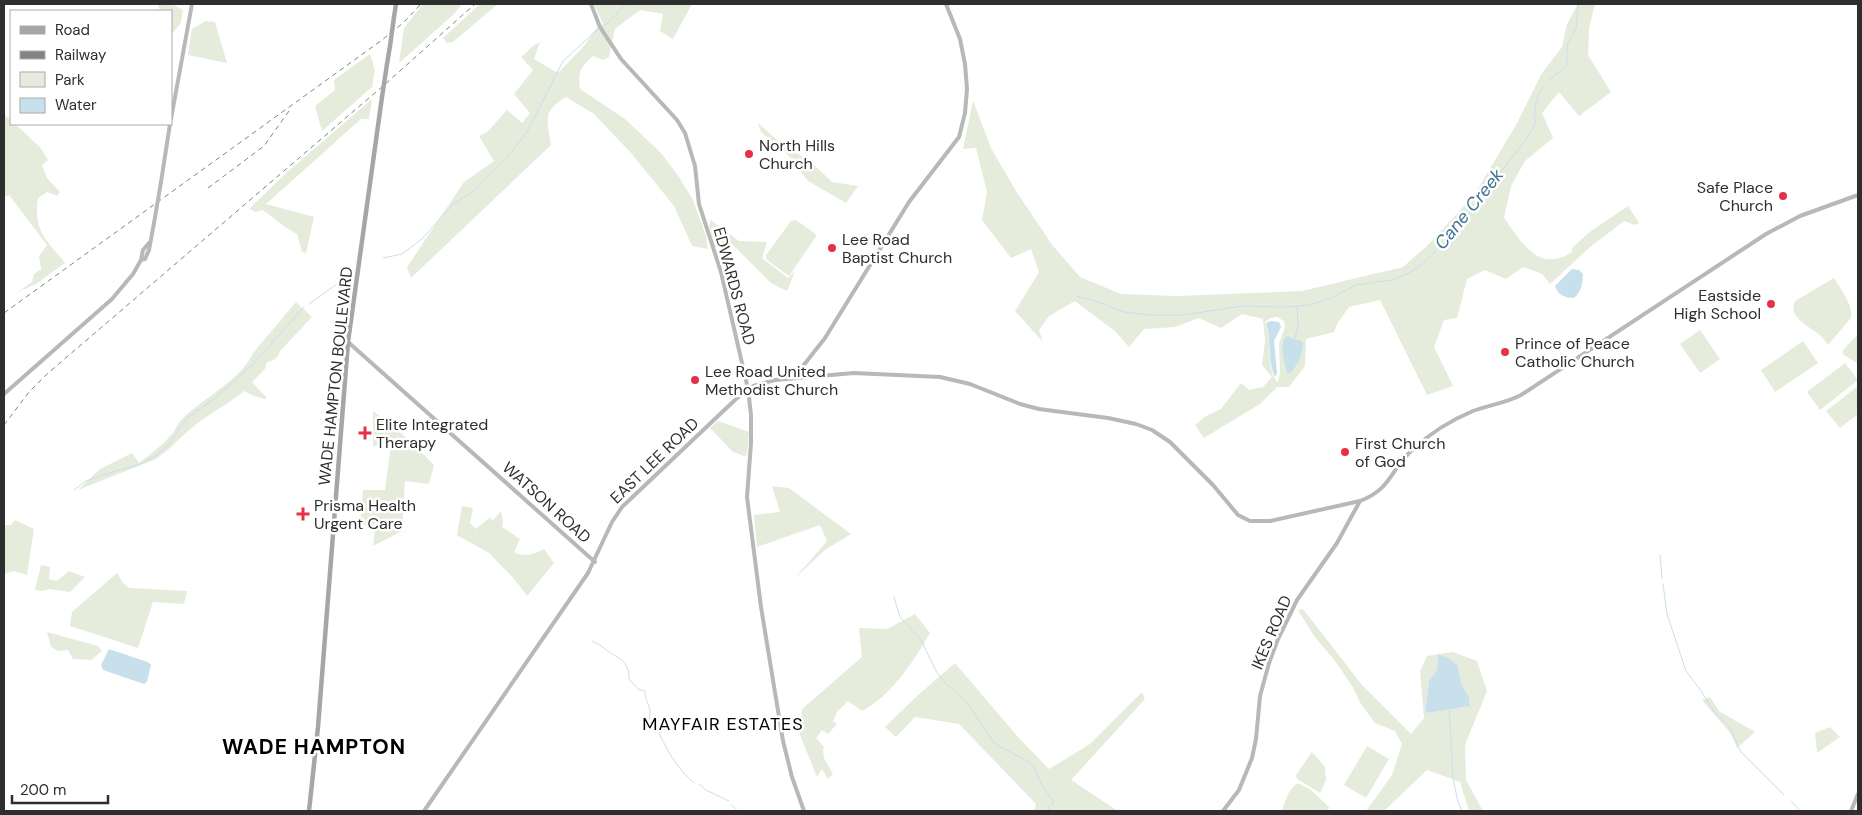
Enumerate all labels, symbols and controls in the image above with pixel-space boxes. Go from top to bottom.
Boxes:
legend [10,10,172,125]
text: Road [55,20,90,40]
text: Railway [55,45,107,65]
text: Park [55,70,85,90]
text: Water [55,95,97,115]
place label: North Hills Church [759,135,835,174]
marker: North Hills Church [743,148,755,160]
water label: Cane Creek [1429,163,1510,254]
place label: Safe Place Church [1697,177,1773,216]
marker: Safe Place Church [1777,190,1789,202]
street label: EDWARDS ROAD [709,225,760,347]
place label: Lee Road Baptist Church [842,229,952,268]
marker: Lee Road Baptist Church [826,242,838,254]
street label: WADE HAMPTON BOULEVARD [314,266,357,487]
place label: Eastside High School [1674,285,1761,324]
marker: Eastside High School [1765,298,1777,310]
place label: Prince of Peace Catholic Church [1515,333,1635,372]
marker: Prince of Peace Catholic Church [1499,346,1511,358]
place label: Lee Road United Methodist Church [705,361,838,400]
marker: Lee Road United Methodist Church [689,374,701,386]
street label: EAST LEE ROAD [606,413,703,508]
place label: Elite Integrated Therapy [376,414,488,453]
marker: Elite Integrated Therapy [358,426,372,440]
place label: First Church of God [1355,433,1445,472]
marker: First Church of God [1339,446,1351,458]
street label: WATSON ROAD [498,457,595,548]
place label: Prisma Health Urgent Care [314,495,416,534]
marker: Prisma Health Urgent Care [296,507,310,521]
street label: IKES ROAD [1246,592,1296,672]
district label: MAYFAIR ESTATES [642,712,804,736]
district label: WADE HAMPTON [222,733,406,761]
scale bar [12,772,109,804]
text: 200 m [20,780,66,800]

